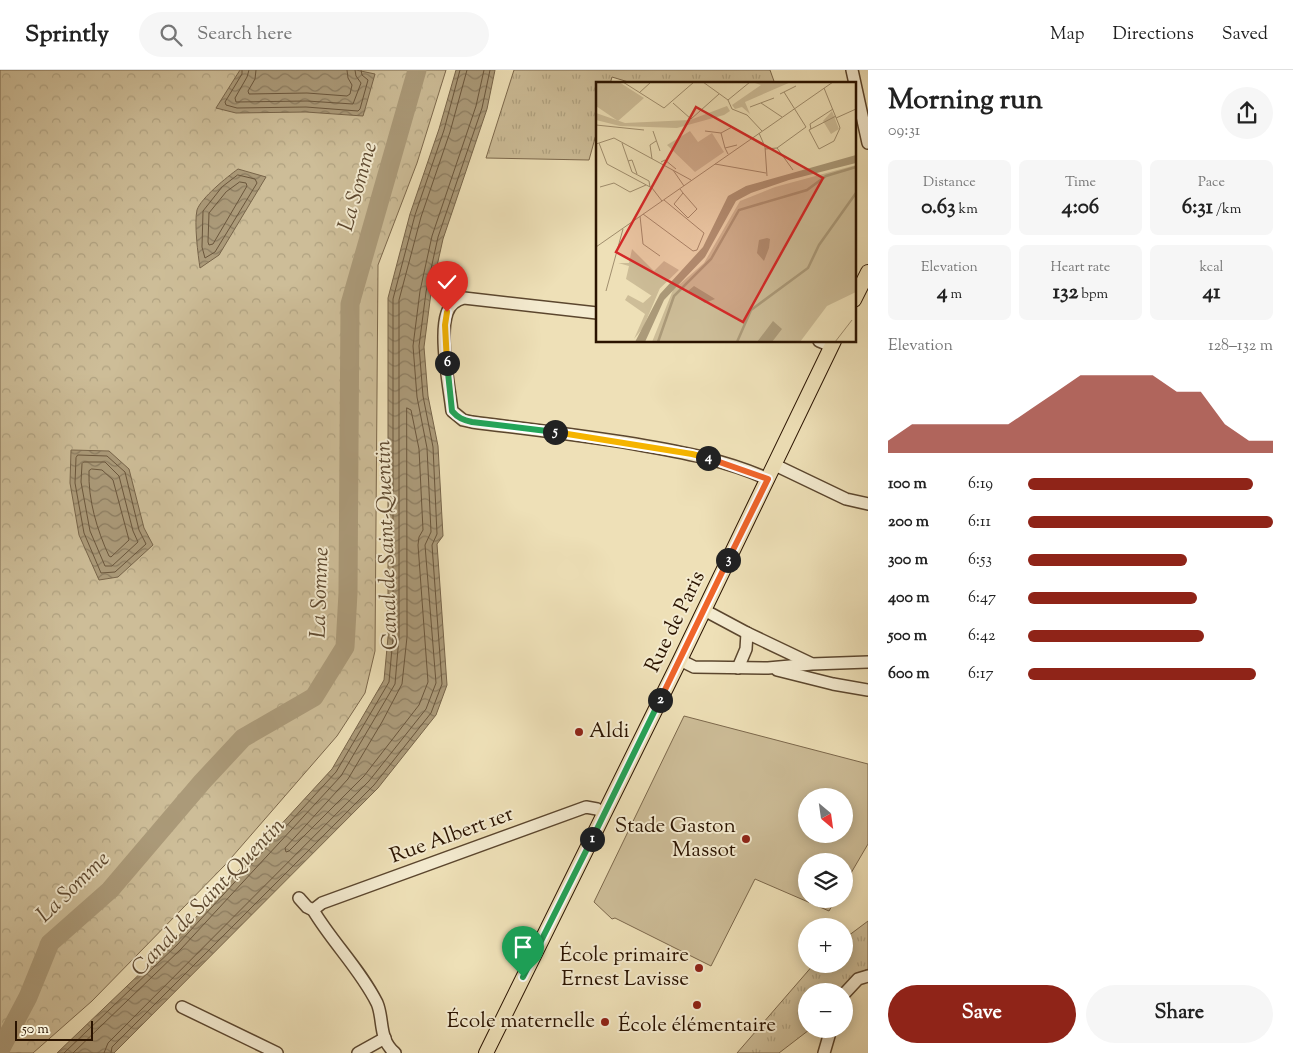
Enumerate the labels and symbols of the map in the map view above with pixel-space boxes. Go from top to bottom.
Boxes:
inset map [596,82,856,342]
water label: La Somme [331,139,387,235]
pin [426,261,468,312]
pin: 6 [434,350,460,376]
pin: 5 [542,420,568,444]
water label: Canal de Saint-Quentin [368,439,408,650]
pin: 4 [696,446,720,470]
water label: La Somme [303,547,339,639]
pin: 3 [716,548,740,572]
street label: Rue de Paris [638,566,714,678]
pin: 2 [648,688,672,712]
place label: Aldi [589,717,630,747]
marker: Aldi [573,726,585,738]
north arrow [798,788,852,842]
street label: Rue Albert 1er [386,800,518,872]
water label: Canal de Saint-Quentin [125,811,294,985]
place label: Stade Gaston Massot [615,812,736,866]
pin: 1 [580,826,604,852]
marker: Stade Gaston Massot [740,833,752,845]
water label: La Somme [30,845,118,931]
pin [502,926,544,977]
place label: École primaire Ernest Lavisse [559,941,689,995]
marker: École primaire Ernest Lavisse [693,962,705,974]
marker: École élémentaire [691,999,703,1011]
place label: École maternelle [447,1007,595,1037]
place label: École élémentaire [618,1011,776,1041]
marker: École maternelle [599,1016,611,1028]
scale bar [15,1018,92,1041]

